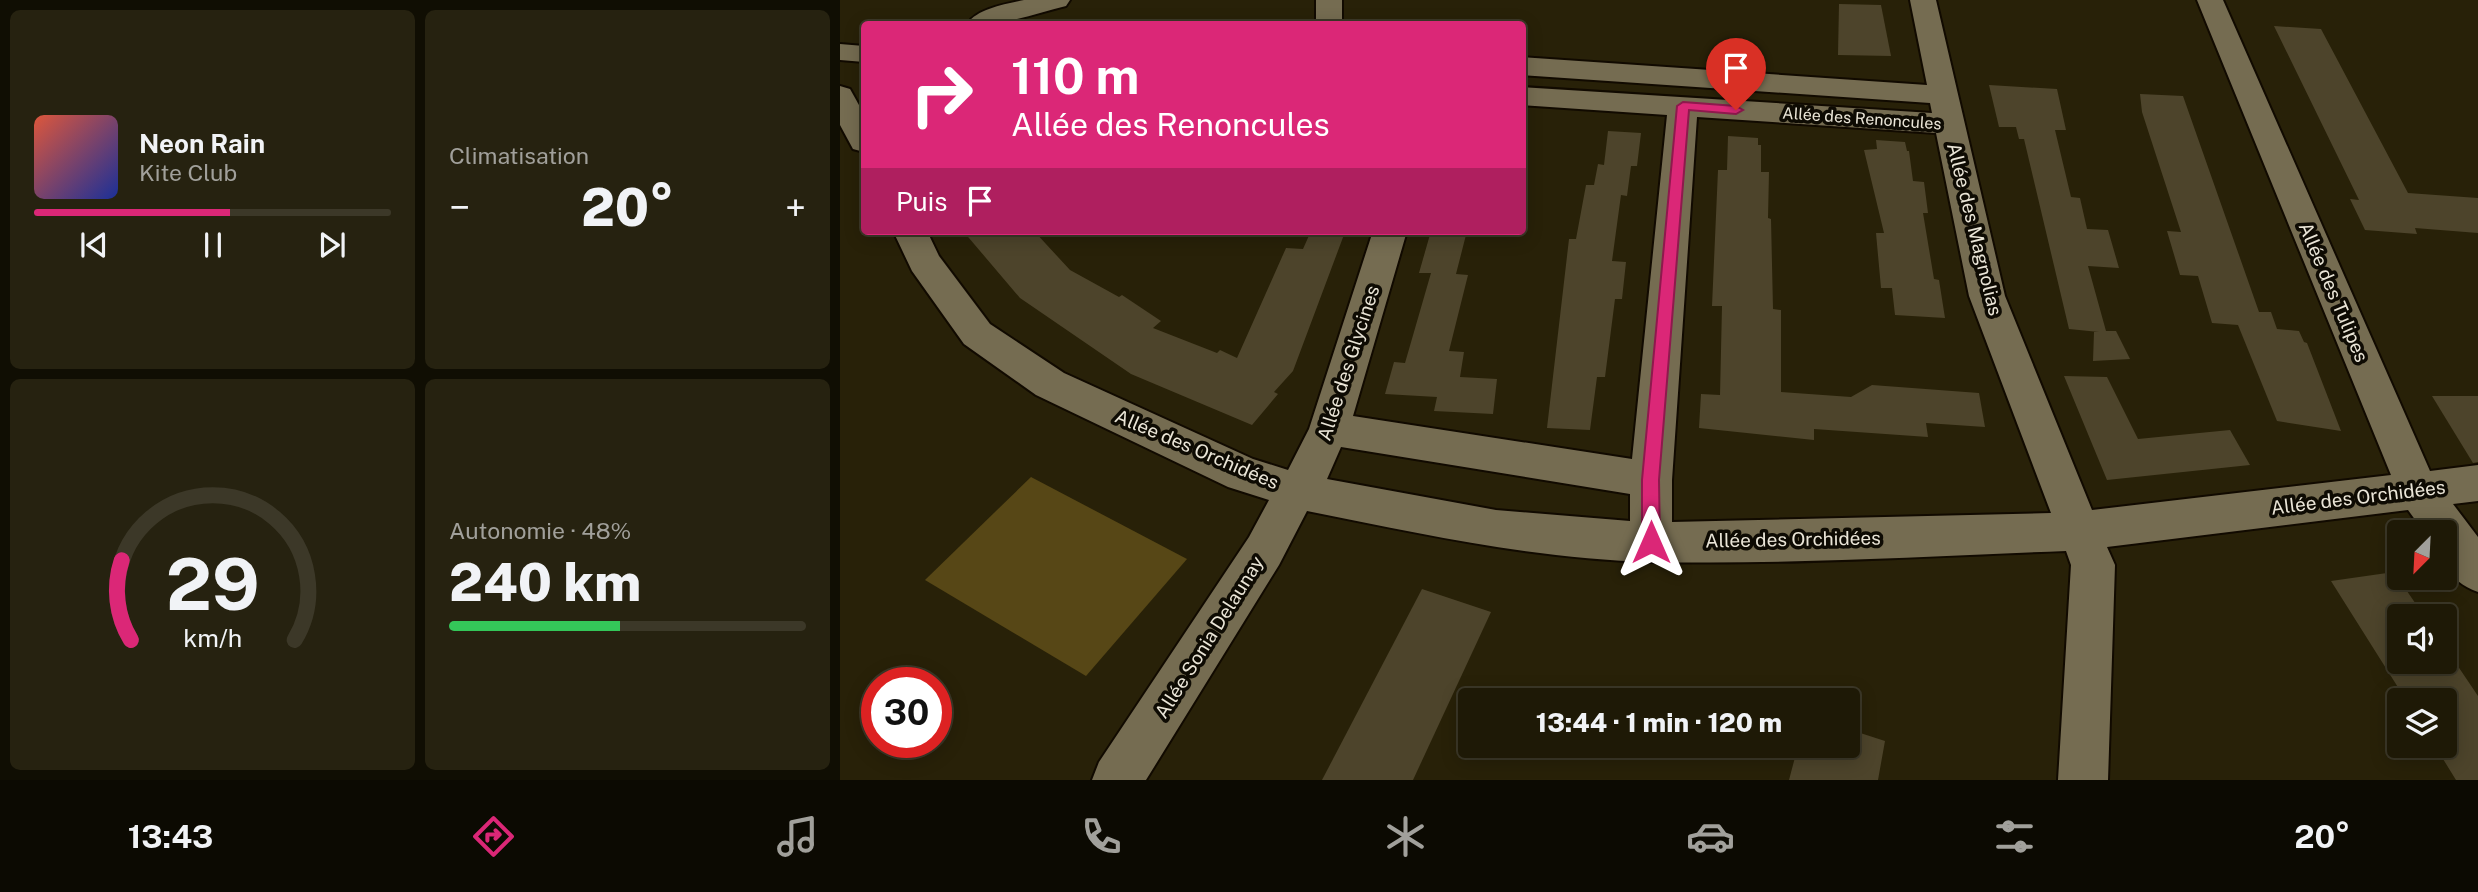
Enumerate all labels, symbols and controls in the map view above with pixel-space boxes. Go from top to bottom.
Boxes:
pin [1706,38,1766,110]
text: 110 m [1011,47,1139,105]
icon: right [896,49,987,140]
icon: arrive [1717,49,1755,87]
street label: Allée des Renoncules [1782,103,1942,134]
text: Allée des Renoncules [1011,106,1330,143]
text: Neon Rain [139,128,265,159]
street label: Allée des Magnolias [1943,140,2007,318]
text: Climatisation [449,142,589,169]
text: Kite Club [139,159,237,186]
text: 20° [581,177,674,238]
icon: arrive [961,182,999,220]
text: − [449,185,470,230]
text: + [785,185,806,230]
text: Puis [896,186,947,217]
street label: Allée des Tulipes [2295,219,2373,365]
icon: previous [75,226,113,264]
icon: pause [194,226,232,264]
icon: next [313,226,351,264]
street label: Allée des Glycines [1313,283,1383,443]
street label: Allée des Orchidées [1112,405,1282,493]
street label: Allée des Orchidées [2270,475,2446,519]
position arrow [1614,505,1688,579]
text: Autonomie · 48% [449,517,631,544]
north arrow [2387,520,2457,590]
map controls [2387,520,2457,758]
street label: Allée des Orchidées [1705,526,1881,552]
text: 29 [165,542,260,627]
text: 240 km [449,552,641,613]
street label: Allée Sonia Delaunay [1150,552,1268,722]
button: sound [2387,604,2457,674]
text: km/h [183,623,242,653]
speed limit sign: 30 [861,667,952,758]
button: layers [2387,688,2457,758]
text: 13:44 · 1 min · 120 m [1536,707,1782,738]
icon: directions [469,812,518,861]
icon: music [773,812,822,861]
icon: phone [1077,812,1126,861]
icon: climate [1381,812,1430,861]
icon: car [1686,812,1735,861]
icon: filters [1990,812,2039,861]
text: 13:43 [128,818,213,855]
text: 20° [2294,818,2350,855]

